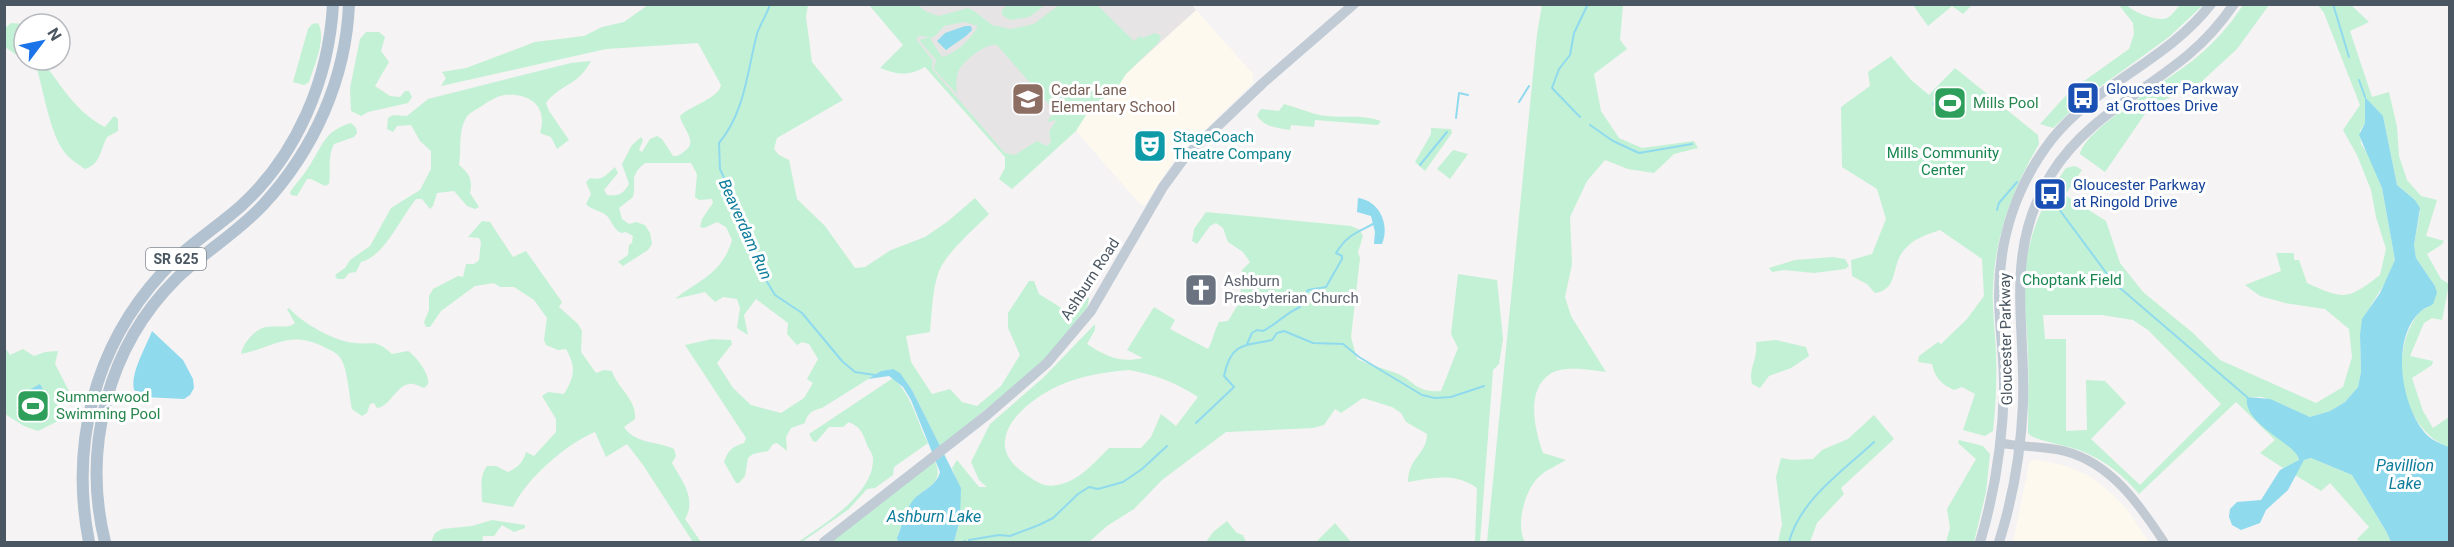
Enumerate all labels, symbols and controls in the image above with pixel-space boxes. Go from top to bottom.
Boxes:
north arrow [12,12,72,72]
text: N [43,24,65,44]
bus stop icon: Gloucester Parkway at Grottoes Drive [2065,80,2101,116]
place label: Gloucester Parkway at Grottoes Drive [2106,80,2239,115]
school or university icon: Cedar Lane Elementary School [1010,81,1046,117]
place label: Cedar Lane Elementary School [1051,81,1175,116]
sports icon: Mills Pool [1932,85,1968,121]
place label: Mills Pool [1973,94,2039,112]
theatre icon: StageCoach Theatre Company [1132,128,1168,164]
place label: StageCoach Theatre Company [1173,128,1291,163]
park label: Mills Community Center [1887,144,1999,179]
water label: Beaverdam Run [715,176,776,283]
bus stop icon: Gloucester Parkway at Ringold Drive [2032,176,2068,212]
place label: Gloucester Parkway at Ringold Drive [2073,176,2206,211]
street label: Ashburn Road [1057,235,1123,323]
road number: SR 625 [146,248,206,270]
park label: Choptank Field [2022,271,2122,289]
church icon: Ashburn Presbyterian Church [1183,272,1219,308]
place label: Ashburn Presbyterian Church [1224,272,1359,307]
street label: Gloucester Parkway [1996,273,2016,405]
sports icon: Summerwood Swimming Pool [15,388,51,424]
place label: Summerwood Swimming Pool [56,388,160,423]
water label: Pavillion Lake [2376,456,2434,493]
water label: Ashburn Lake [886,507,981,526]

